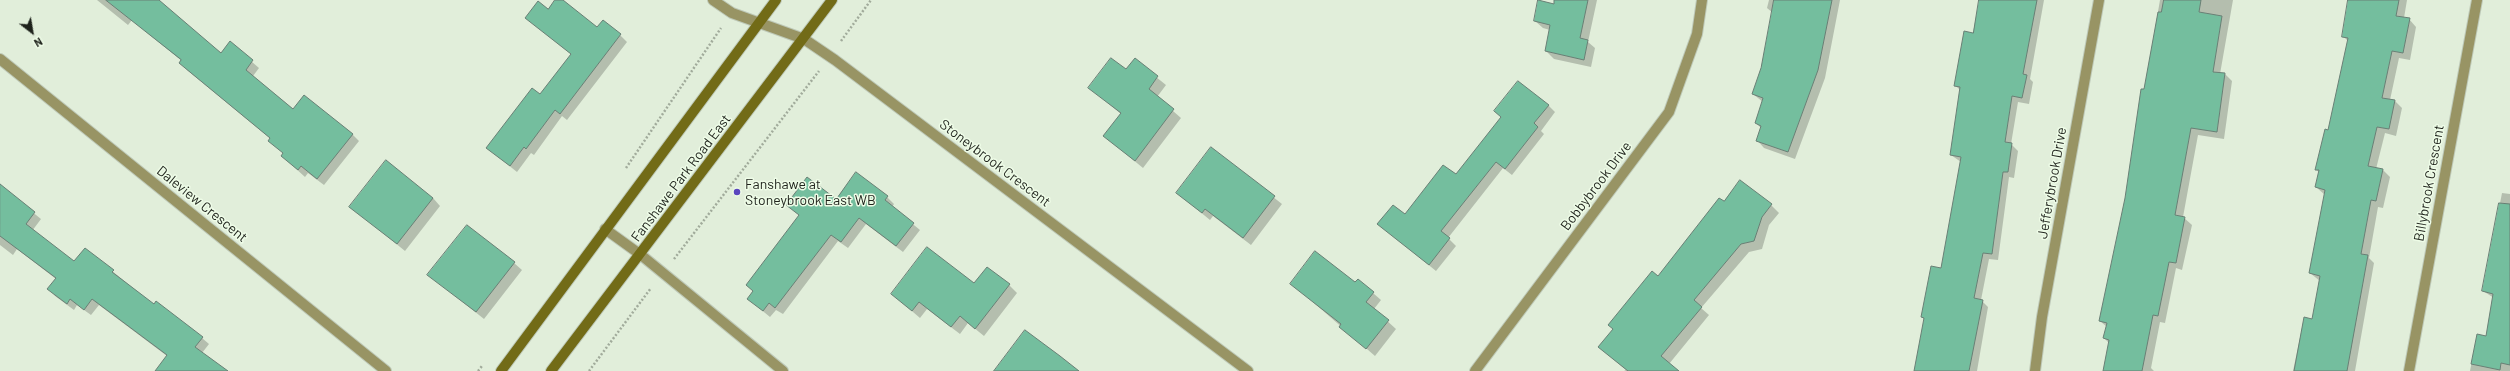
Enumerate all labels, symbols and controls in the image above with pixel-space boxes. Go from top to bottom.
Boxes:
north arrow [12,12,52,52]
text: N [32,35,45,50]
street label: Fanshawe Park Road East [628,111,734,245]
street label: Stoneybrook Crescent [936,116,1054,210]
street label: Billybrook Crescent [2410,123,2448,243]
street label: Jefferybrook Drive [2034,126,2070,240]
street label: Bobbybrook Drive [1557,138,1635,234]
street label: Daleview Crescent [153,162,251,246]
place label: Fanshawe at Stoneybrook East WB [745,176,876,208]
marker: Fanshawe at Stoneybrook East WB [732,187,742,197]

